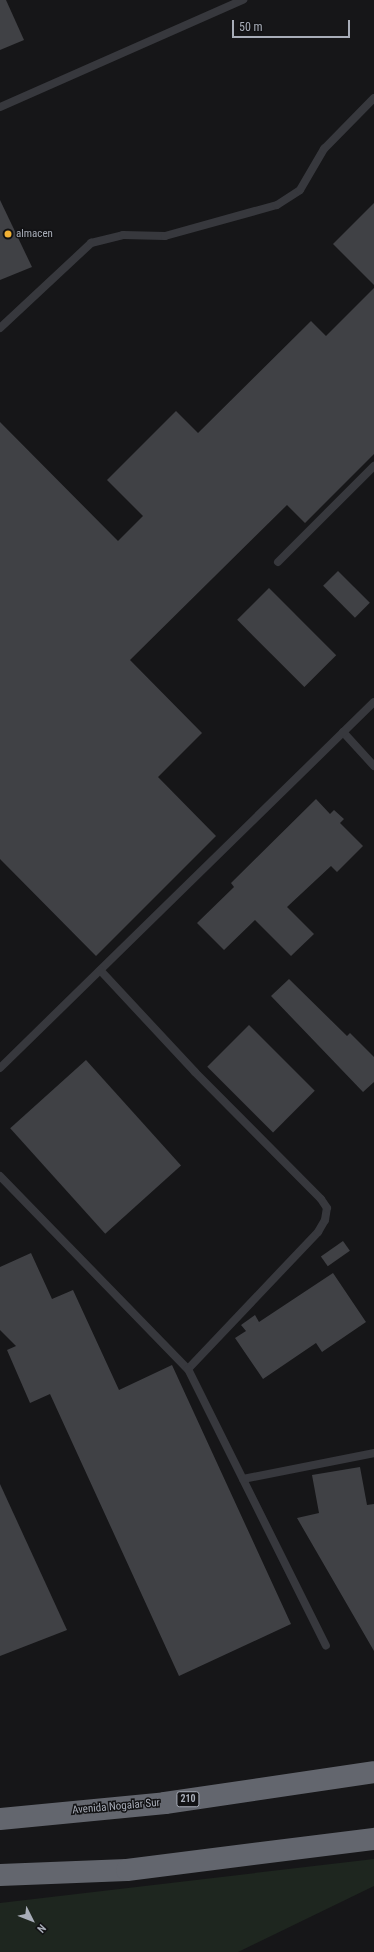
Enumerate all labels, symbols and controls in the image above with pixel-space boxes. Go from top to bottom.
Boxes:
scale bar [234,12,352,38]
text: 50 m [239,20,263,34]
place label: almacen [16,227,53,241]
marker: almacen [3,229,13,239]
road number: 210 [176,1791,200,1807]
street label: Avenida Nogalar Sur [72,1797,160,1817]
north arrow [12,1900,52,1940]
text: N [34,1922,48,1935]

